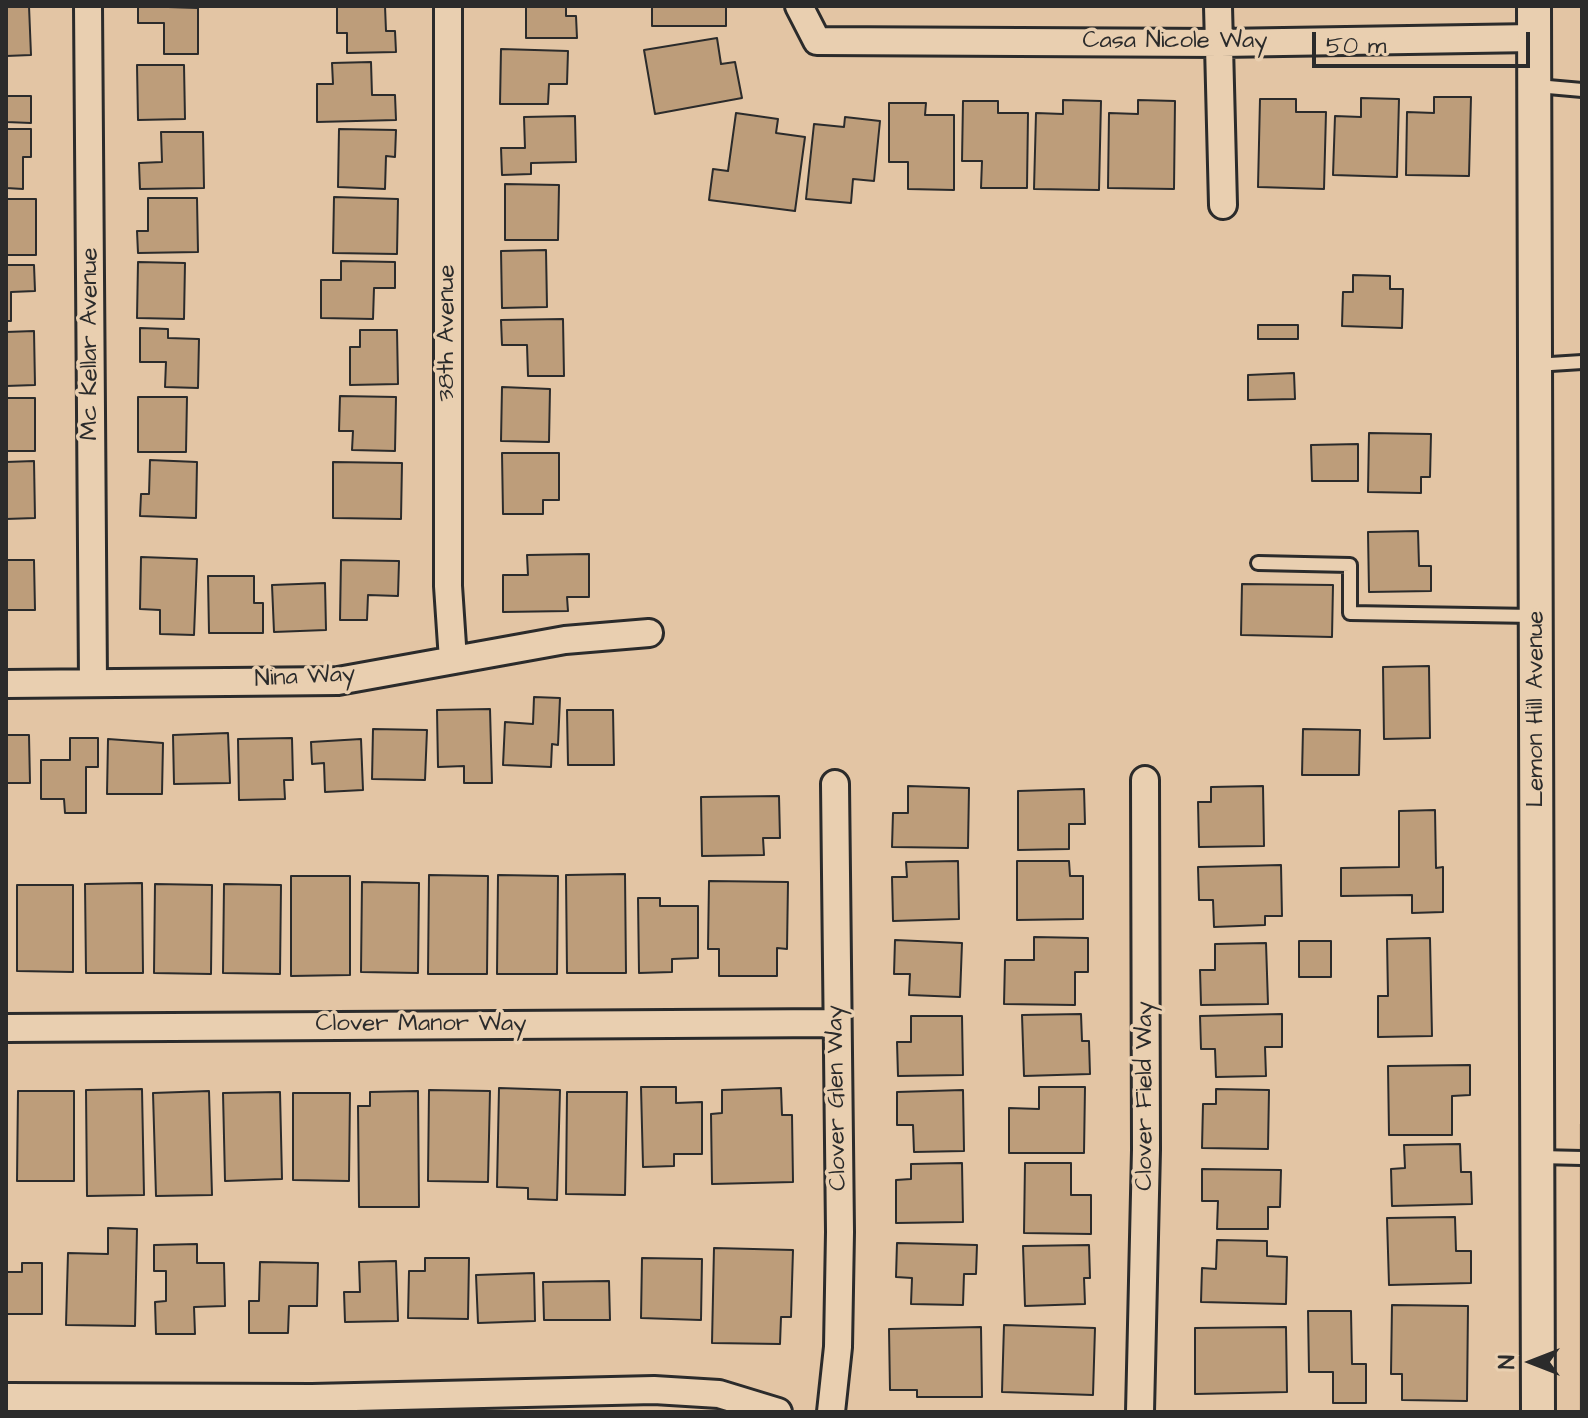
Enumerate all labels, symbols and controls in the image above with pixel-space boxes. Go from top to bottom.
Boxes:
scale bar [1316,16,1534,66]
street label: Casa Nicole Way [1083,28,1267,56]
text: 50 m [1326,29,1386,63]
street label: Mc Kellar Avenue [77,248,105,440]
street label: 38th Avenue [434,265,462,401]
street label: Lemon Hill Avenue [1523,611,1551,807]
street label: Nina Way [254,661,356,695]
street label: Clover Field Way [1132,1001,1160,1191]
street label: Clover Glen Way [822,1005,854,1191]
street label: Clover Manor Way [316,1011,526,1039]
north arrow [1492,1322,1572,1402]
text: N [1492,1355,1523,1369]

